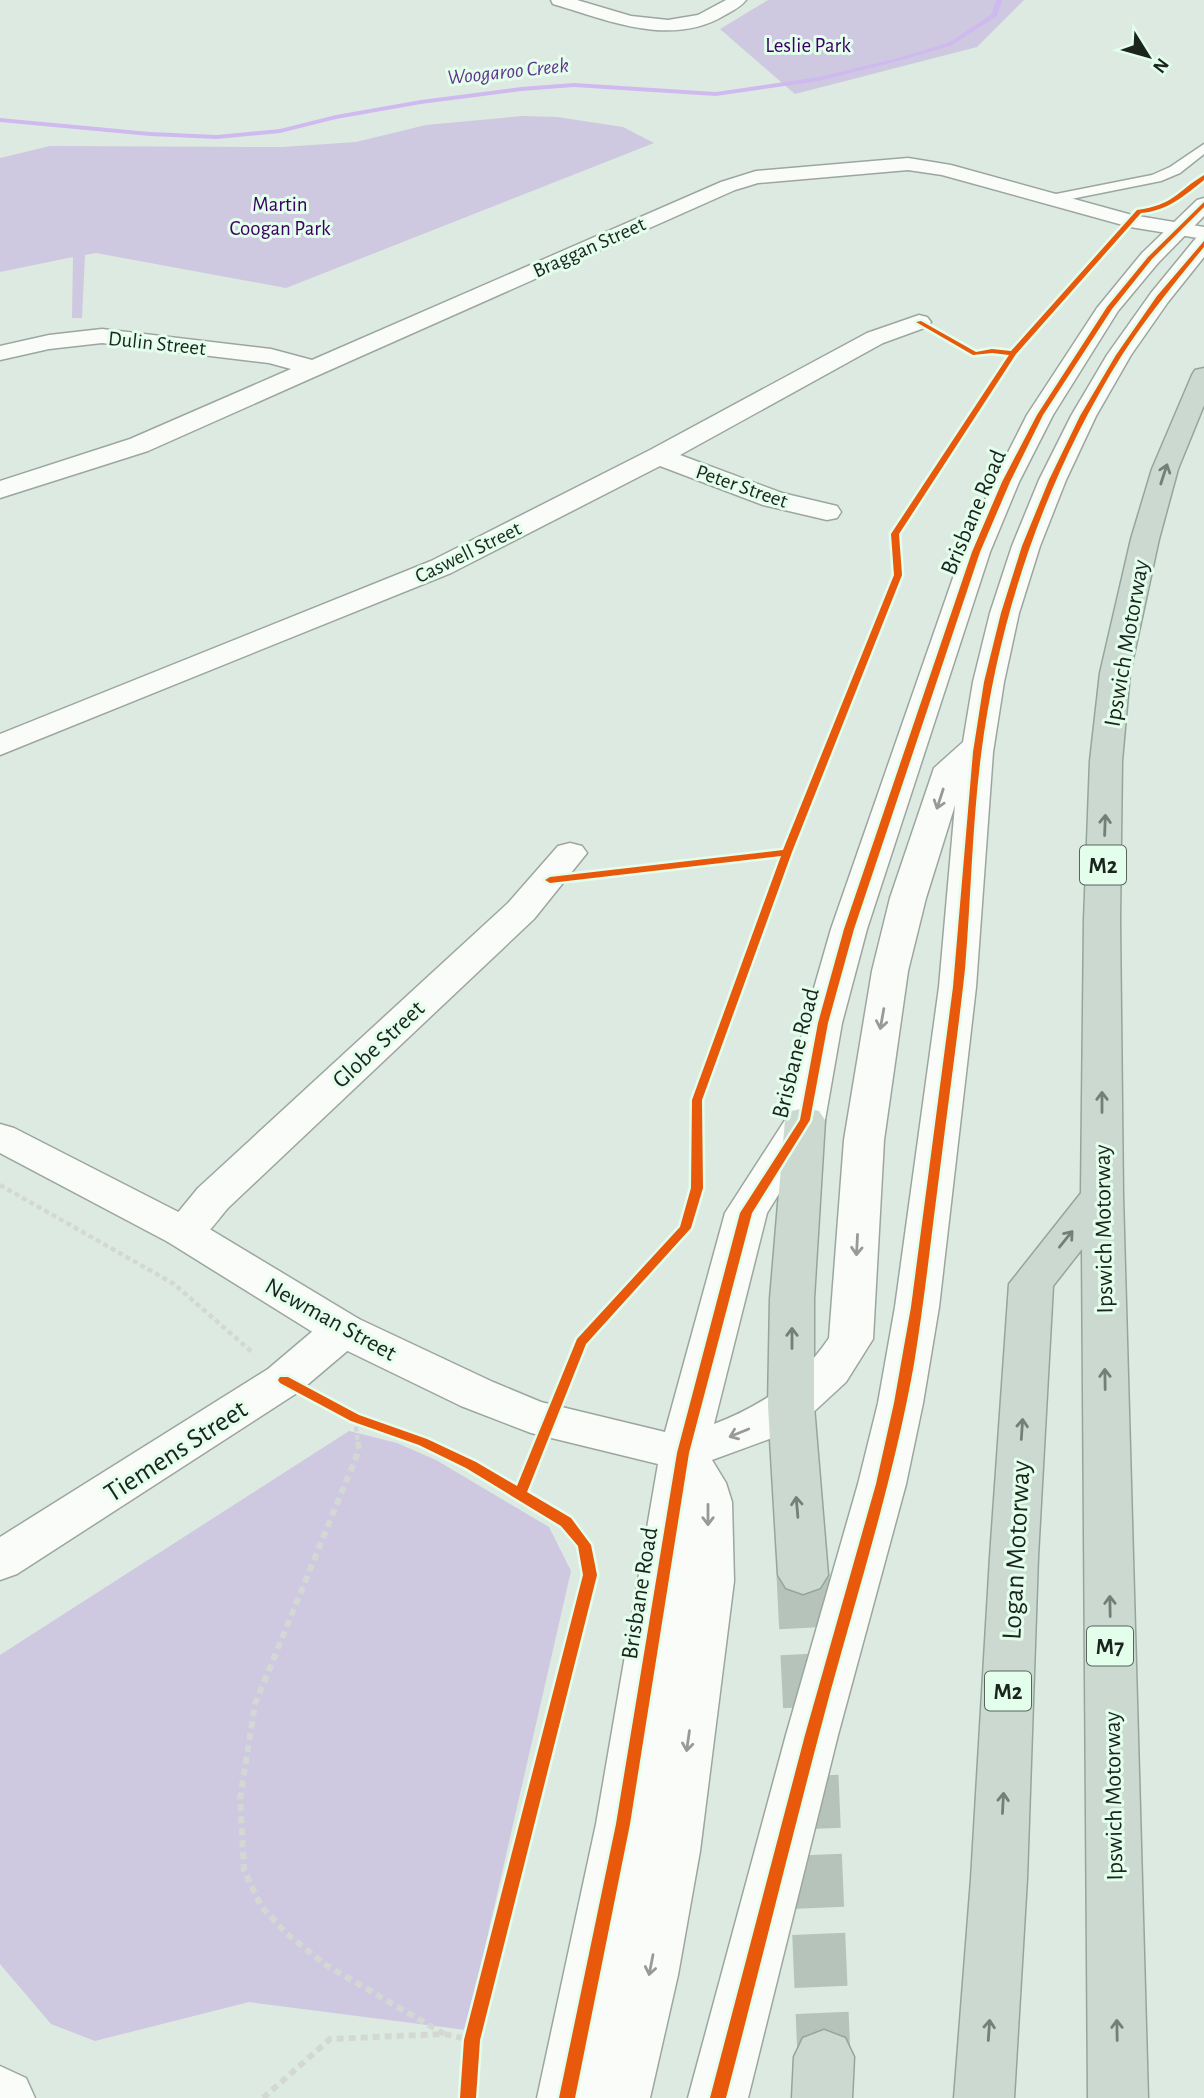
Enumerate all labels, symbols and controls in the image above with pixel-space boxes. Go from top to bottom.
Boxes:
north arrow [1113,21,1183,91]
park label: Leslie Park [765,35,851,56]
text: N [1149,54,1172,76]
water label: Woogaroo Creek [446,55,570,88]
park label: Martin Coogan Park [229,194,331,239]
street label: Braggan Street [530,213,649,282]
street label: Dulin Street [107,328,207,359]
street label: Brisbane Road [937,446,1011,578]
street label: Peter Street [693,461,791,512]
one-way arrow [1159,463,1172,485]
street label: Caswell Street [412,518,525,587]
street label: Ipswich Motorway [1100,558,1153,729]
one-way arrow [933,788,945,810]
one-way arrow [1098,814,1111,837]
road number: M2 [1080,846,1126,884]
street label: Brisbane Road [768,986,824,1121]
street label: Globe Street [328,996,429,1093]
one-way arrow [874,1007,888,1030]
one-way arrow [1095,1091,1109,1114]
street label: Ipswich Motorway [1091,1144,1117,1314]
one-way arrow [1059,1231,1074,1249]
one-way arrow [851,1233,864,1256]
street label: Newman Street [261,1274,400,1366]
one-way arrow [785,1326,799,1349]
one-way arrow [1099,1368,1112,1391]
street label: Tiemens Street [100,1395,253,1508]
one-way arrow [1016,1418,1029,1441]
one-way arrow [728,1427,750,1440]
street label: Logan Motorway [998,1460,1036,1641]
one-way arrow [790,1496,803,1519]
one-way arrow [701,1503,715,1526]
street label: Brisbane Road [618,1525,662,1661]
one-way arrow [1103,1595,1116,1618]
road number: M7 [1087,1626,1133,1666]
road number: M2 [985,1672,1031,1710]
street label: Ipswich Motorway [1101,1711,1127,1881]
one-way arrow [682,1729,695,1752]
one-way arrow [996,1792,1009,1815]
one-way arrow [644,1953,657,1976]
one-way arrow [982,2019,995,2042]
one-way arrow [1110,2019,1124,2042]

